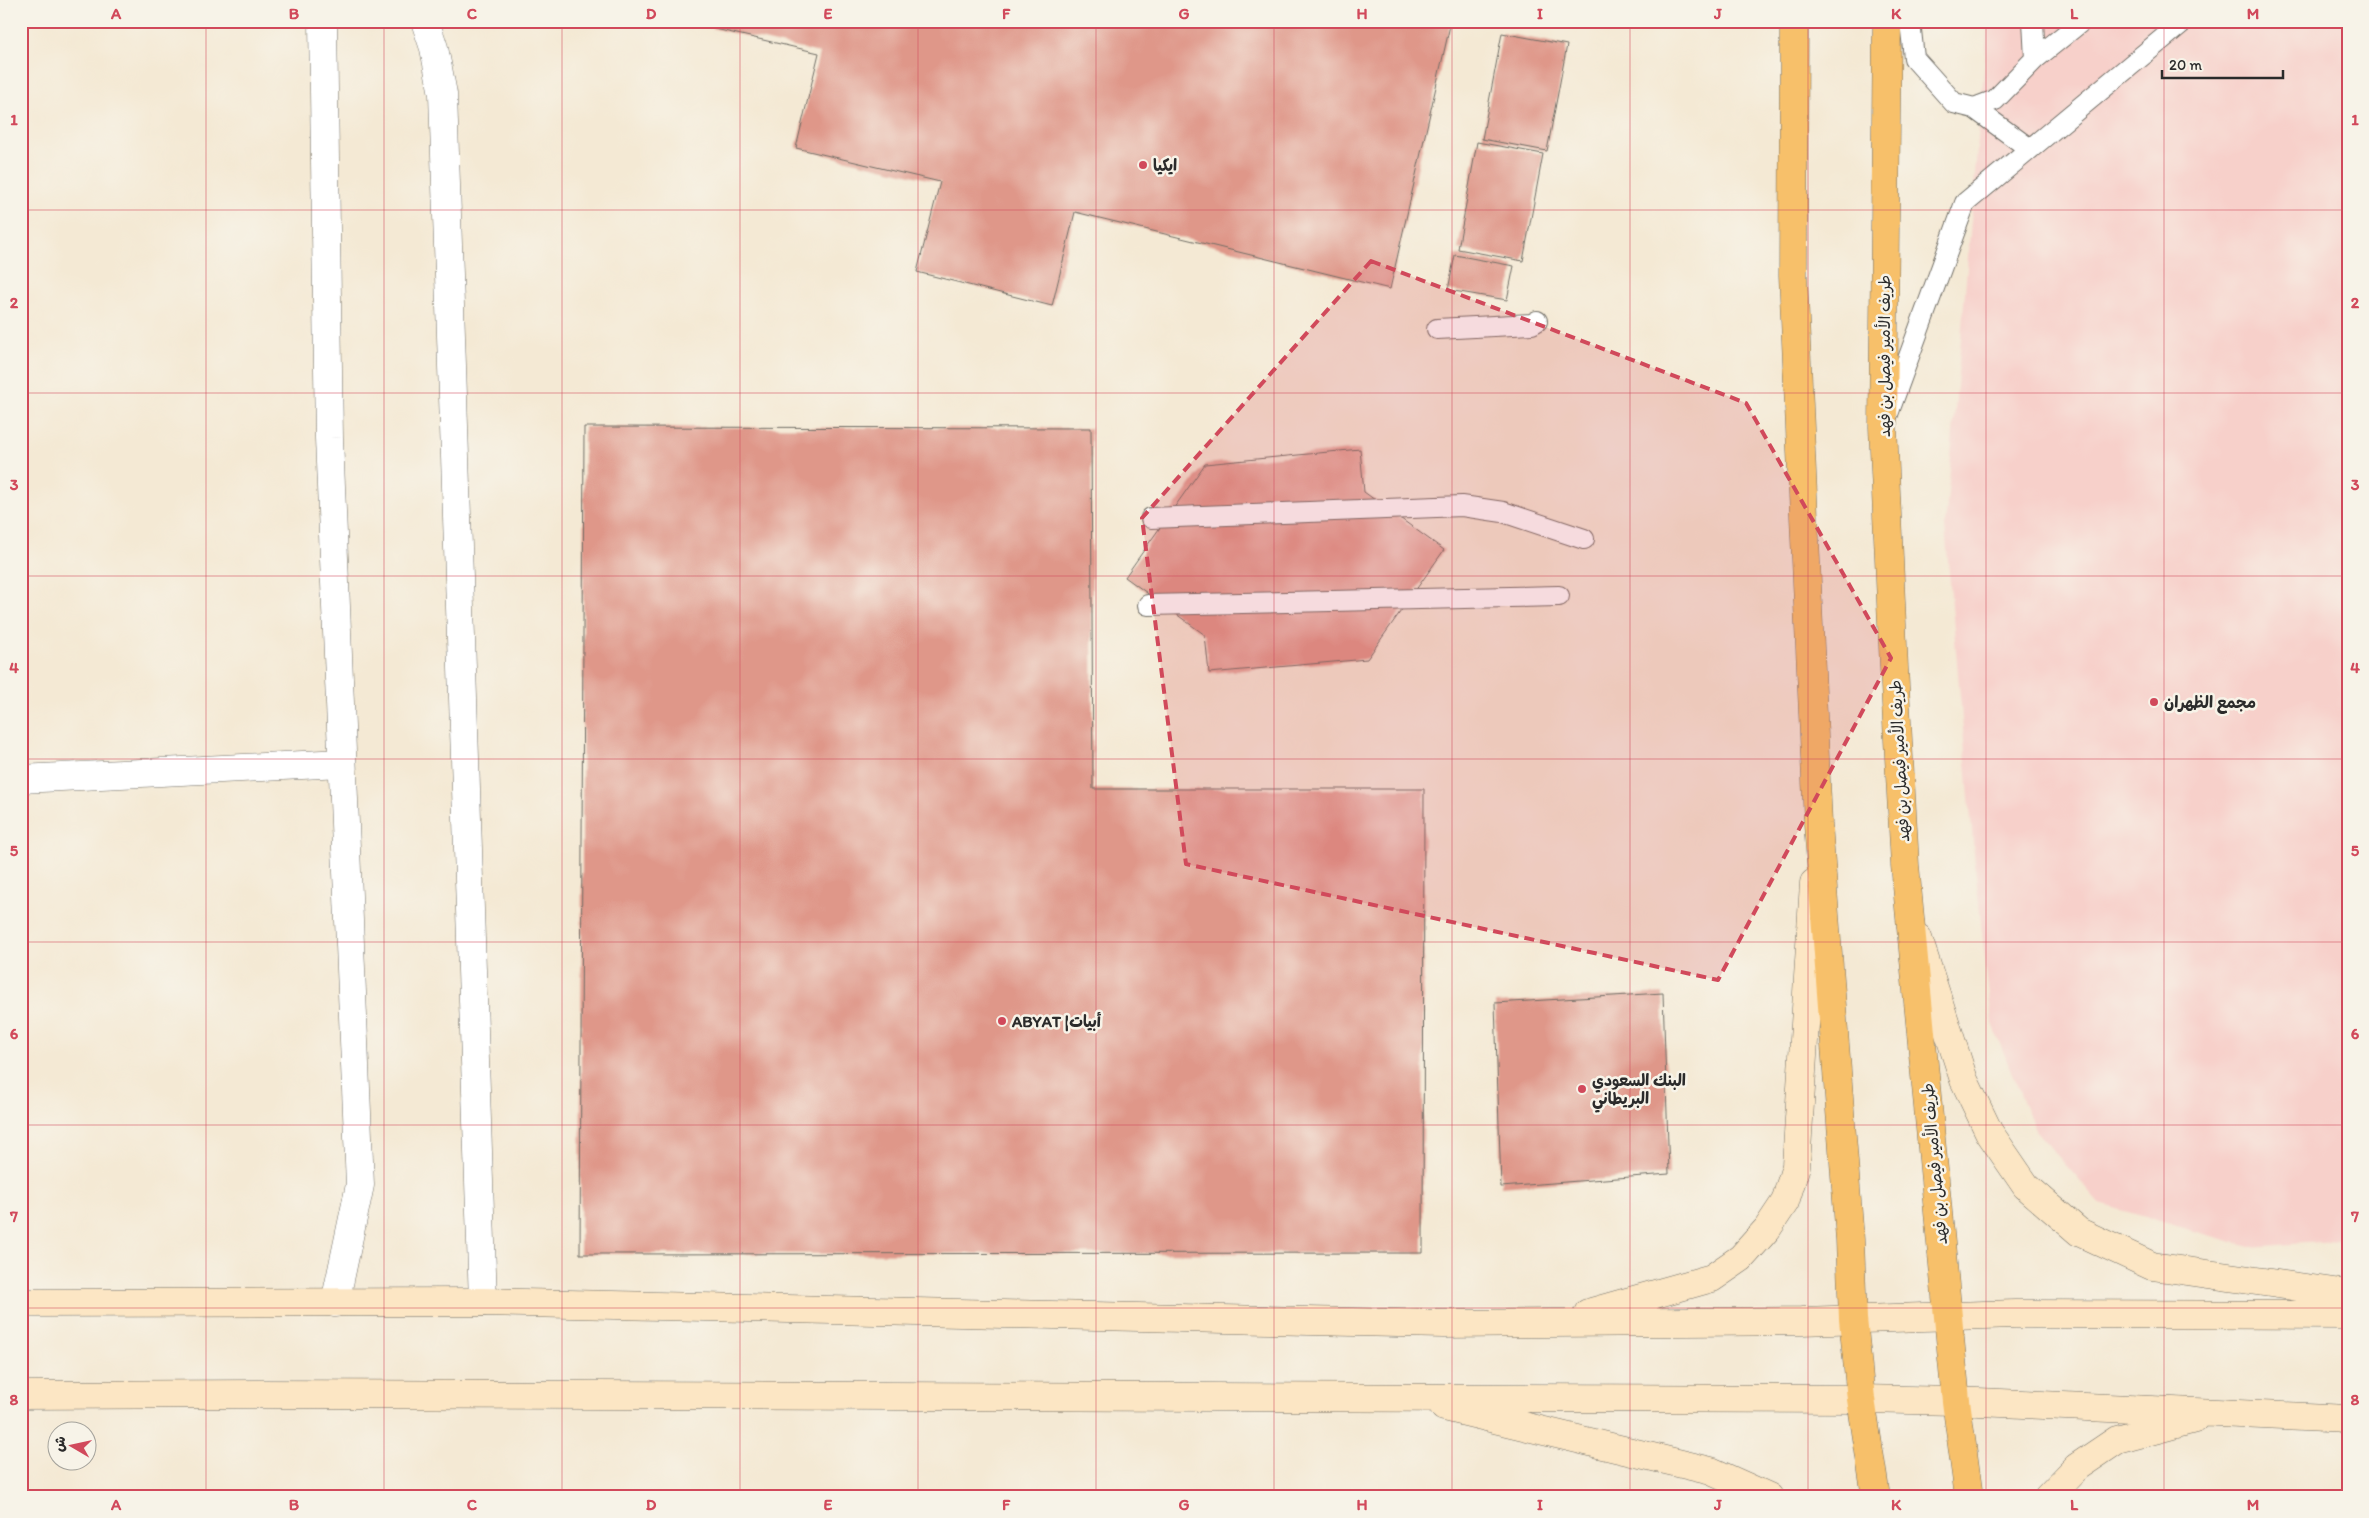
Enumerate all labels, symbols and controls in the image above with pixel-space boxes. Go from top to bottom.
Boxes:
text: A [110,4,122,23]
text: B [289,4,300,23]
text: C [467,4,478,23]
text: D [646,4,657,23]
text: E [824,4,833,23]
text: F [1002,4,1011,23]
text: G [1178,4,1190,23]
text: H [1356,4,1368,23]
text: I [1537,4,1543,23]
text: J [1713,4,1722,23]
text: K [1891,4,1902,23]
text: L [2070,4,2079,23]
text: M [2247,4,2259,23]
scale bar [2162,48,2283,80]
text: 20 m [2169,56,2203,74]
text: 1 [10,110,18,129]
text: 1 [2351,110,2359,129]
place label: ايكيا [1153,156,1177,175]
marker: ايكيا [1137,159,1149,171]
street label: طريف الأمير فيصل بن فهد [1874,275,1894,437]
text: 2 [10,293,19,312]
text: 2 [2351,293,2360,312]
text: 3 [10,475,19,494]
text: 3 [2351,475,2360,494]
text: 4 [9,658,19,677]
text: 4 [2350,658,2360,677]
street label: طريف الأمير فيصل بن فهد [1885,679,1913,843]
place label: مجمع الظهران [2164,693,2256,714]
marker: مجمع الظهران [2148,696,2160,708]
text: 5 [10,841,19,860]
text: 5 [2351,841,2360,860]
place label: ABYAT |أبيات [1011,1011,1102,1032]
marker: ABYAT |أبيات [996,1015,1008,1027]
text: 6 [10,1024,19,1043]
text: 6 [2351,1024,2360,1043]
place label: البنك السعودي البريطاني [1592,1071,1686,1113]
street label: طريف الأمير فيصل بن فهد [1917,1082,1951,1246]
marker: البنك السعودي البريطاني [1576,1083,1588,1095]
text: 7 [9,1207,18,1226]
text: 7 [2350,1207,2359,1226]
text: 8 [10,1390,19,1409]
text: 8 [2351,1390,2360,1409]
north arrow [48,1420,98,1470]
text: ش [50,1435,69,1453]
text: A [110,1495,122,1514]
text: B [289,1495,300,1514]
text: C [467,1495,478,1514]
text: D [646,1495,657,1514]
text: E [824,1495,833,1514]
text: F [1002,1495,1011,1514]
text: G [1178,1495,1190,1514]
text: H [1356,1495,1368,1514]
text: I [1537,1495,1543,1514]
text: J [1713,1495,1722,1514]
text: K [1891,1495,1902,1514]
text: L [2070,1495,2079,1514]
text: M [2247,1495,2259,1514]

